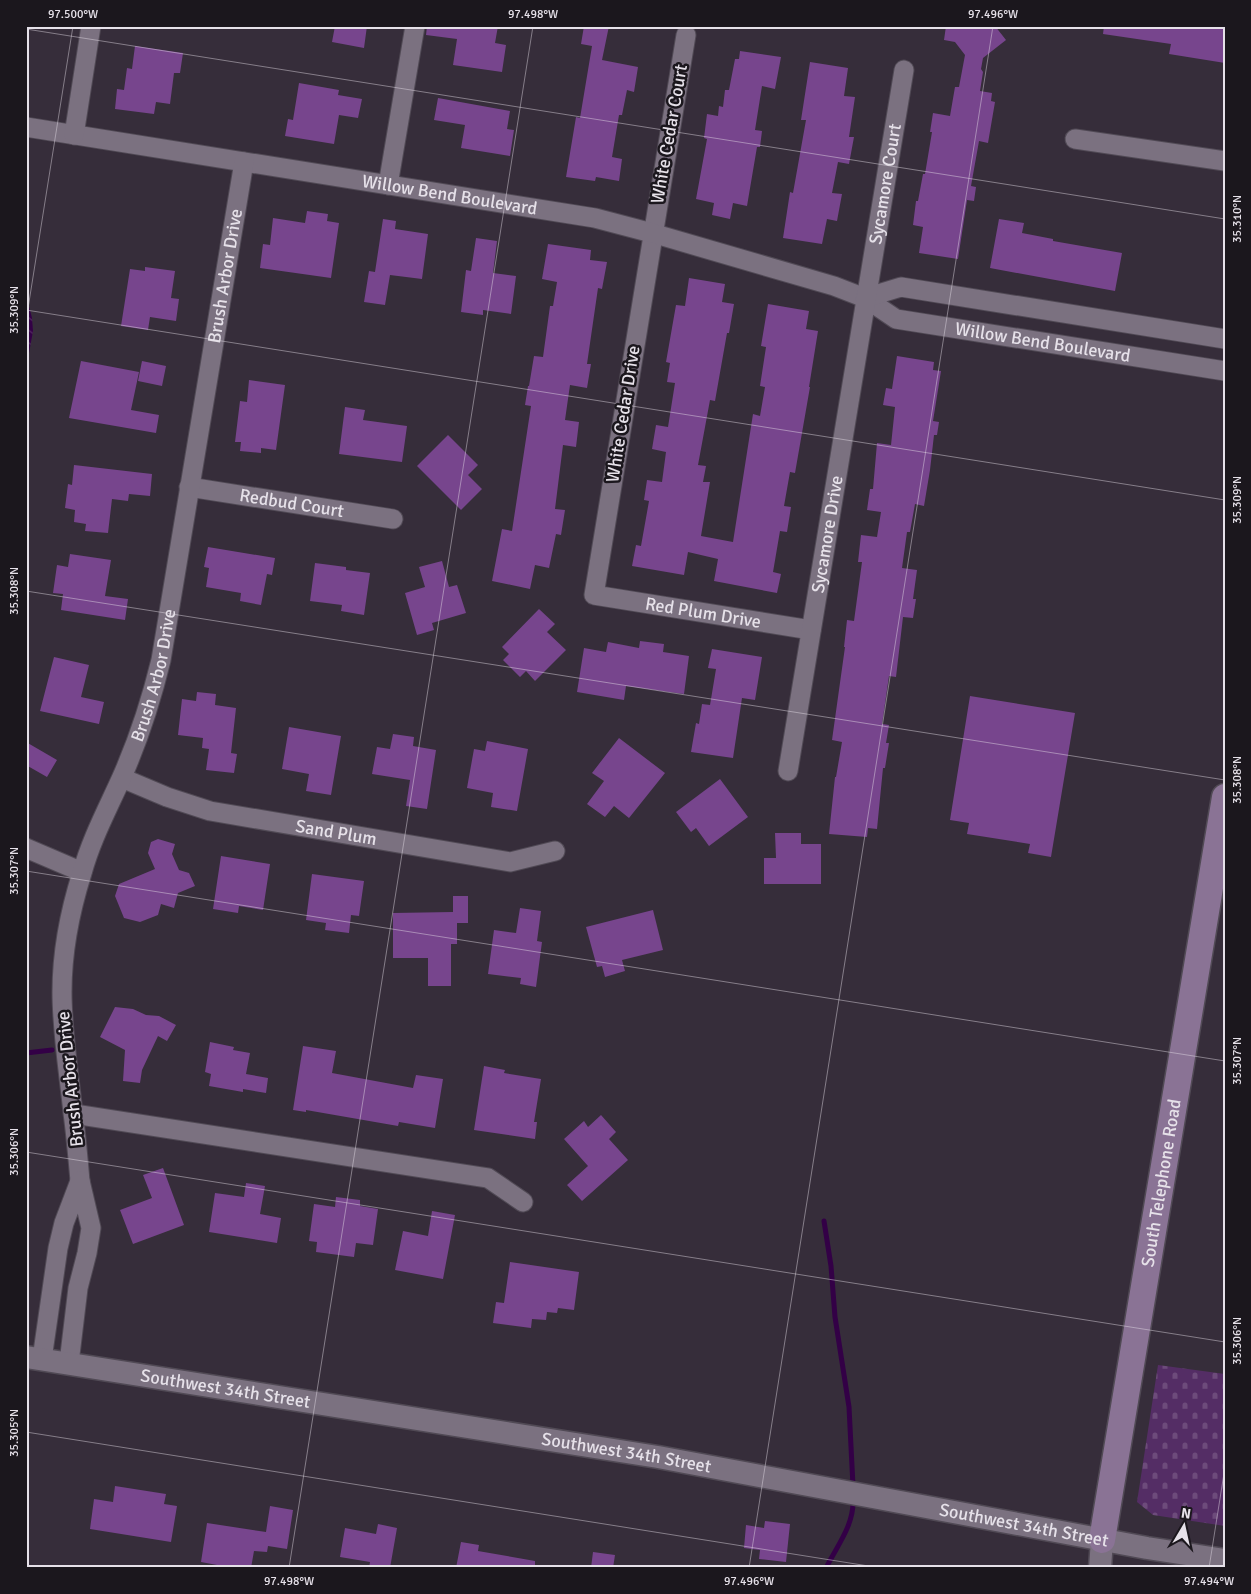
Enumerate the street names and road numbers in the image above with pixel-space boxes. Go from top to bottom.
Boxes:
street label: White Cedar Court [646,63,692,205]
street label: Sycamore Court [864,122,906,246]
street label: Willow Bend Boulevard [360,170,539,220]
street label: Brush Arbor Drive [203,207,247,345]
street label: Willow Bend Boulevard [954,318,1132,367]
street label: White Cedar Drive [601,344,645,484]
street label: Sycamore Drive [807,474,848,595]
street label: Redbud Court [238,484,345,522]
street label: Red Plum Drive [644,592,763,633]
street label: Brush Arbor Drive [126,607,180,745]
street label: Sand Plum [294,815,378,850]
street label: Brush Arbor Drive [52,1010,88,1148]
street label: South Telephone Road [1136,1097,1186,1268]
street label: Southwest 34th Street [139,1364,312,1413]
street label: Southwest 34th Street [540,1428,713,1478]
street label: Southwest 34th Street [938,1499,1110,1552]

